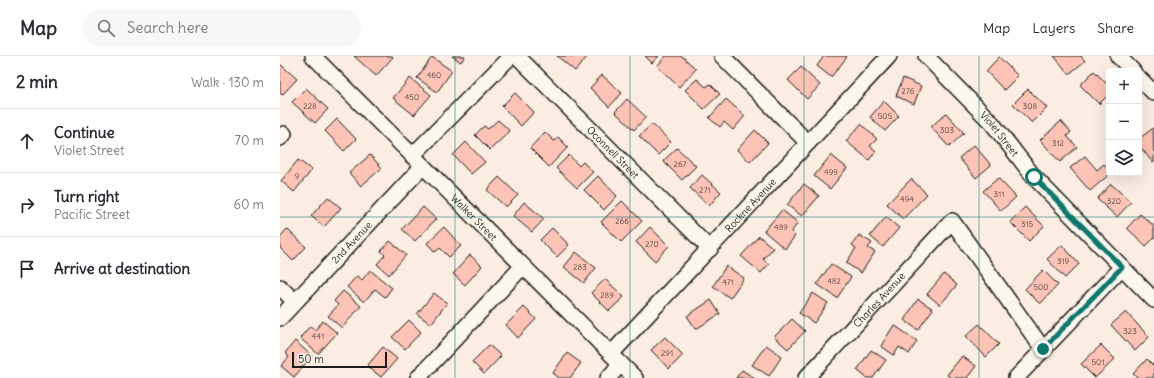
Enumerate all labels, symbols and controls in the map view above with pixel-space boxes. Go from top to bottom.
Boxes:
search box [81,10,361,46]
text: Map [20,16,57,40]
icon: search [95,17,117,39]
text: Search here [127,18,208,37]
text: Map [983,19,1010,37]
text: Layers [1032,19,1075,37]
text: Share [1097,19,1134,37]
map controls [1106,68,1142,176]
button: + [1106,68,1142,104]
house number: 460 [427,70,441,80]
text: 2 min [16,71,58,93]
text: Walk · 130 m [191,74,264,91]
house number: 276 [902,86,915,96]
house number: 450 [405,92,419,102]
house number: 228 [303,101,317,111]
house number: 308 [1023,101,1038,111]
button: − [1106,104,1142,140]
street label: Violet Street [977,109,1022,159]
house number: 505 [878,111,893,121]
text: Continue [54,123,115,142]
street label: Oconnell Street [584,124,642,182]
house number: 303 [940,125,955,135]
icon: ahead [16,130,38,152]
text: 70 m [235,132,264,149]
house number: 312 [1052,138,1065,148]
button: layers [1106,140,1142,176]
text: Violet Street [54,142,124,159]
house number: 267 [674,159,687,169]
house number: 499 [824,167,838,177]
route start [1025,168,1043,186]
house number: 9 [295,171,300,181]
street label: Rockne Avenue [722,175,779,235]
house number: 271 [699,185,711,195]
text: Turn right [54,187,119,206]
house number: 311 [994,189,1004,199]
street label: Walker Street [448,192,500,244]
icon: right [16,194,38,216]
house number: 494 [900,194,914,204]
text: 60 m [233,196,264,213]
house number: 320 [1107,196,1121,206]
text: Pacific Street [54,206,130,223]
house number: 266 [615,216,629,226]
street label: 2nd Avenue [329,219,375,266]
house number: 315 [1021,219,1034,229]
house number: 489 [774,222,788,232]
house number: 270 [645,239,659,249]
house number: 319 [1057,256,1070,266]
icon: arrive [16,258,38,280]
text: Arrive at destination [54,259,190,278]
house number: 283 [573,262,587,272]
street label: Charles Avenue [851,270,908,330]
house number: 482 [827,276,841,286]
house number: 471 [722,277,734,287]
house number: 500 [1033,282,1049,292]
house number: 289 [600,290,614,300]
house number: 323 [1123,326,1137,336]
house number: 441 [312,331,324,341]
route end [1034,340,1052,358]
house number: 291 [661,348,673,358]
scale bar [292,350,387,369]
text: 50 m [298,352,324,366]
house number: 501 [1091,357,1105,367]

